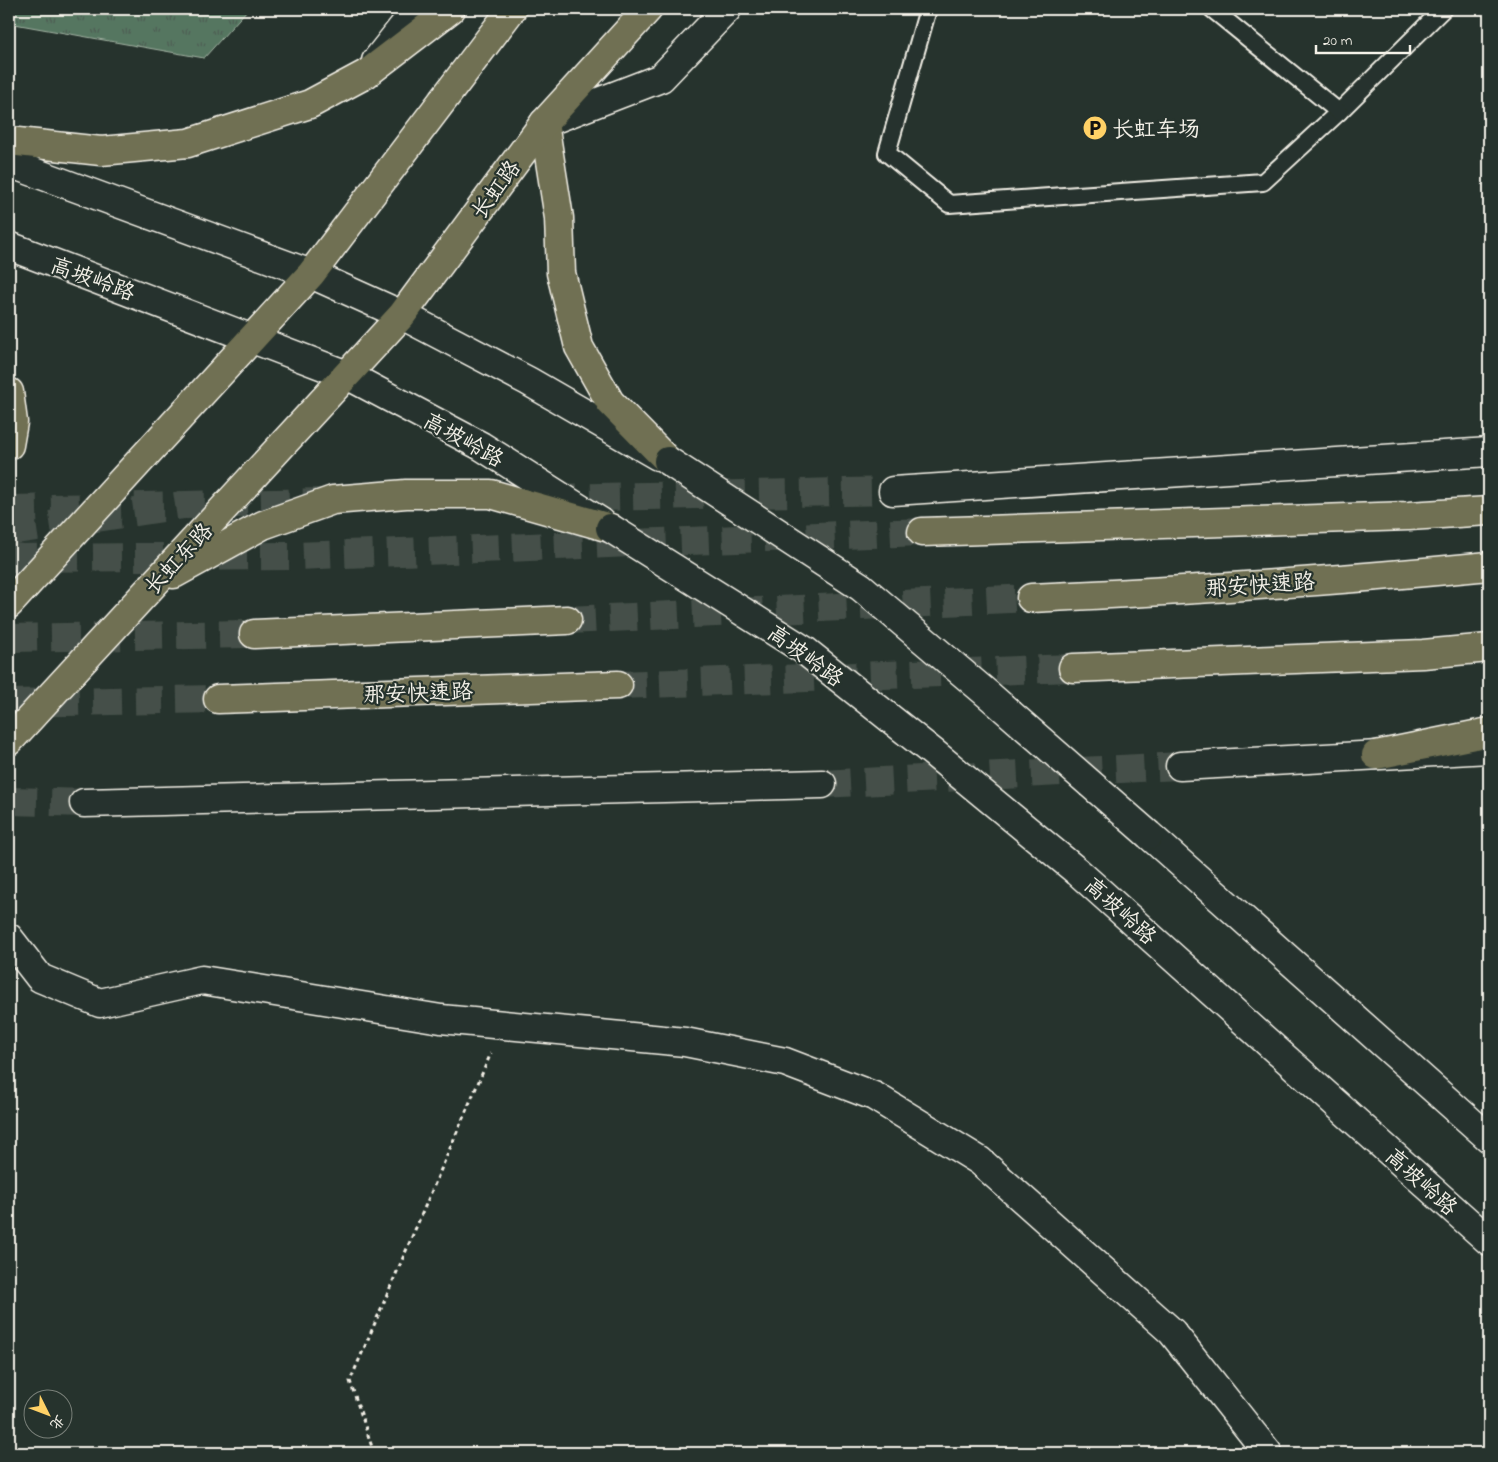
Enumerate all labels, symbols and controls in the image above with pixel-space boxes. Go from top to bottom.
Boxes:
scale bar [1316,22,1409,54]
text: 20 m [1323,30,1353,52]
parking icon: 长虹车场 [1082,115,1108,141]
place label: 长虹车场 [1112,115,1200,147]
street label: 长虹路 [465,155,530,227]
street label: 高坡岭路 [45,251,139,311]
street label: 高坡岭路 [416,406,509,477]
street label: 长虹东路 [138,517,222,603]
street label: 那安快速路 [1204,567,1316,607]
street label: 高坡岭路 [759,619,849,696]
street label: 那安快速路 [363,677,474,713]
street label: 高坡岭路 [1076,871,1162,954]
street label: 高坡岭路 [1377,1142,1463,1225]
north arrow [22,1390,72,1440]
text: 北 [44,1409,69,1434]

